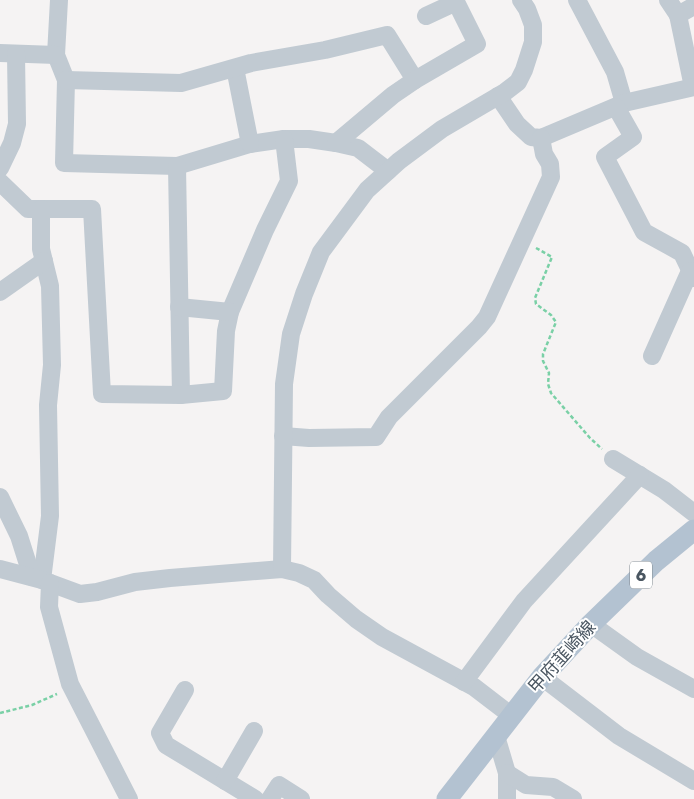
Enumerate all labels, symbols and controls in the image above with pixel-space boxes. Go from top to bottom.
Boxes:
road number: 6 [630,562,652,588]
street label: 甲府韮崎線 [524,616,600,698]

